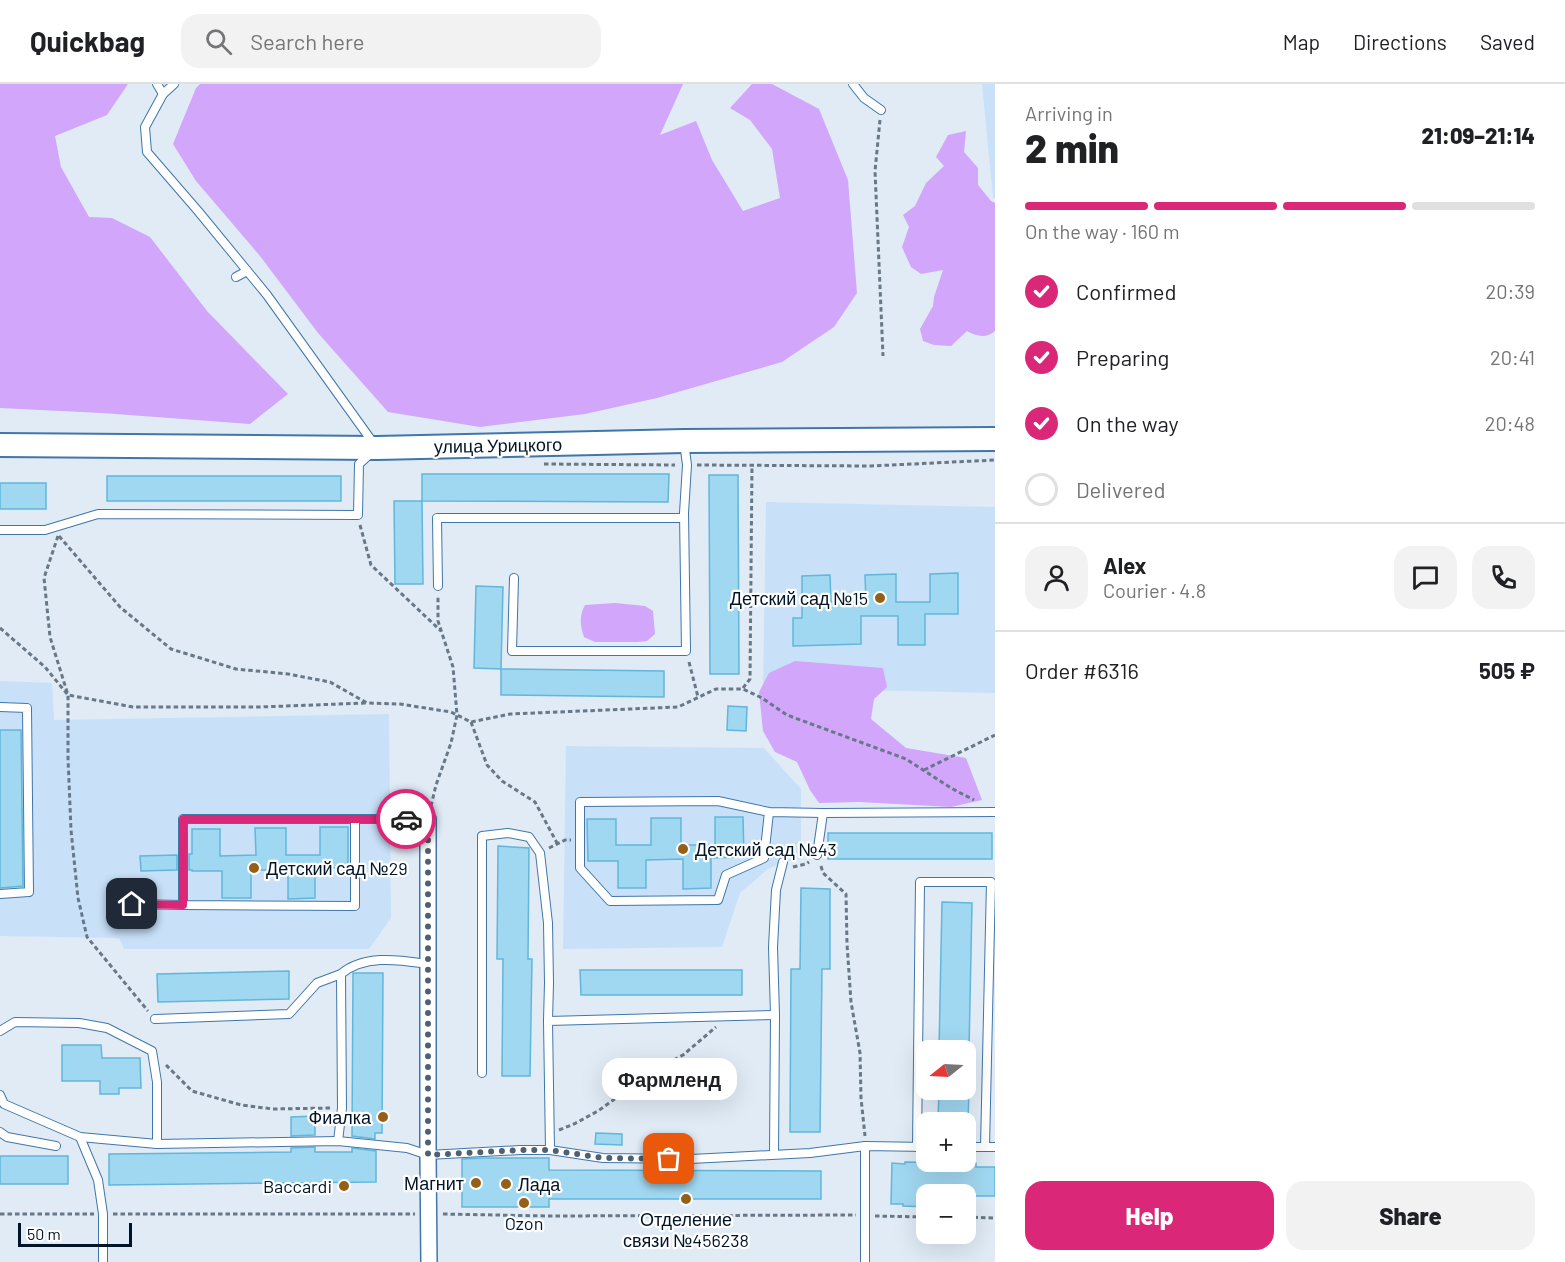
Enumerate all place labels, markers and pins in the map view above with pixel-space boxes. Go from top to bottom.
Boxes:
place label: Детский сад №15 [730,587,868,609]
marker: Детский сад №15 [873,591,887,605]
place label: Детский сад №43 [695,838,837,860]
marker: Детский сад №43 [676,842,690,856]
place label: Детский сад №29 [266,857,408,879]
marker: Детский сад №29 [247,861,261,875]
pin [106,878,157,929]
callout: Фармленд [602,1057,736,1099]
place label: Фиалка [308,1106,372,1128]
marker: Фиалка [376,1110,390,1124]
pin [643,1133,694,1184]
place label: Магнит [404,1172,464,1194]
place label: Лада [518,1173,561,1195]
place label: Baccardi [263,1175,332,1197]
marker: Магнит [469,1176,483,1190]
marker: Лада [499,1177,513,1191]
marker: Baccardi [337,1179,351,1193]
marker: Отделение связи №456238 [679,1192,693,1206]
marker: Ozon [517,1196,531,1210]
place label: Отделение связи №456238 [623,1208,749,1251]
place label: Ozon [505,1212,543,1234]

